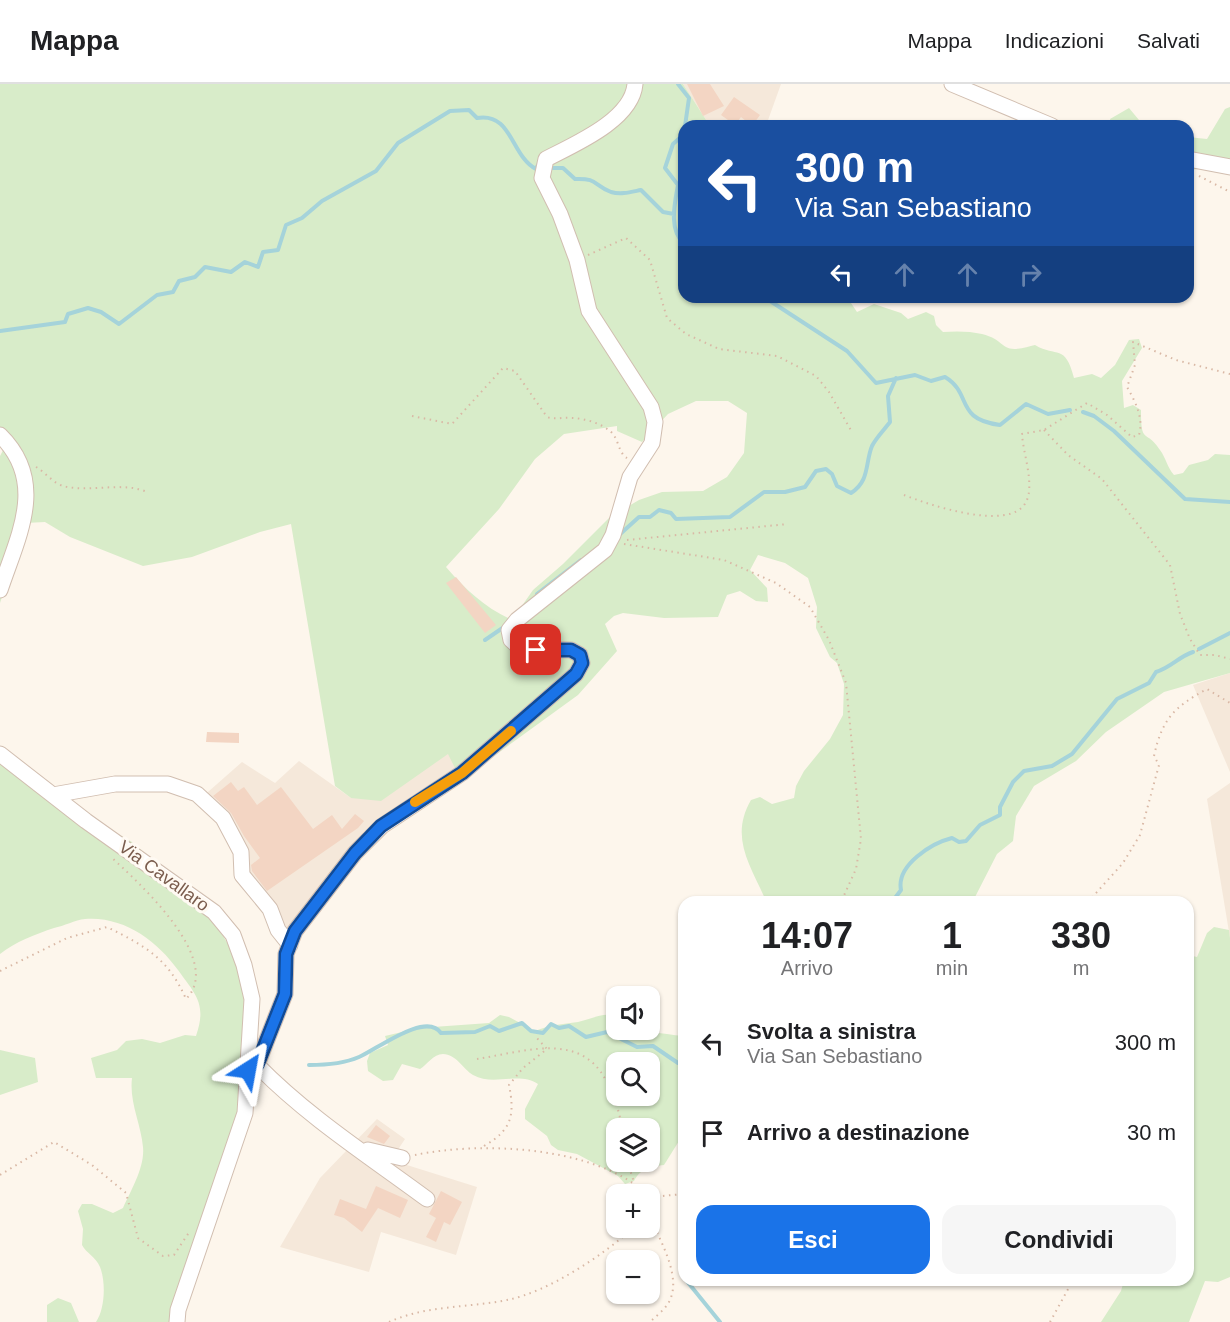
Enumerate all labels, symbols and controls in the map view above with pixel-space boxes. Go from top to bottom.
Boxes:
text: Mappa [30,25,119,56]
text: Mappa [908,29,972,52]
text: Indicazioni [1005,29,1104,52]
text: Salvati [1137,29,1200,52]
icon: left [696,144,774,222]
text: 300 m [795,144,914,191]
text: Via San Sebastiano [795,193,1032,223]
icon: left [825,258,858,291]
icon: ahead [888,258,921,291]
icon: ahead [951,258,984,291]
icon: right [1014,258,1047,291]
pin [510,624,561,675]
icon: arrive [519,633,552,666]
street label: Via Cavallaro [115,837,213,915]
text: 14:07 [761,915,853,956]
text: 1 [942,915,962,956]
text: 330 [1051,915,1111,956]
text: Arrivo [781,957,833,979]
text: min [936,957,968,979]
text: m [1073,957,1089,979]
map controls [606,986,660,1304]
button: sound [606,986,660,1040]
text: Svolta a sinistra [747,1019,916,1044]
icon: left [696,1027,729,1060]
text: 300 m [1115,1030,1176,1055]
position arrow [216,1038,280,1102]
text: Via San Sebastiano [747,1045,922,1067]
button: search [606,1052,660,1106]
icon: arrive [696,1117,729,1150]
button: layers [606,1118,660,1172]
text: Arrivo a destinazione [747,1120,970,1145]
text: 30 m [1127,1120,1176,1145]
button: + [606,1184,660,1238]
button: Esci [696,1205,930,1274]
button: Condividi [942,1205,1176,1274]
button: − [606,1250,660,1304]

